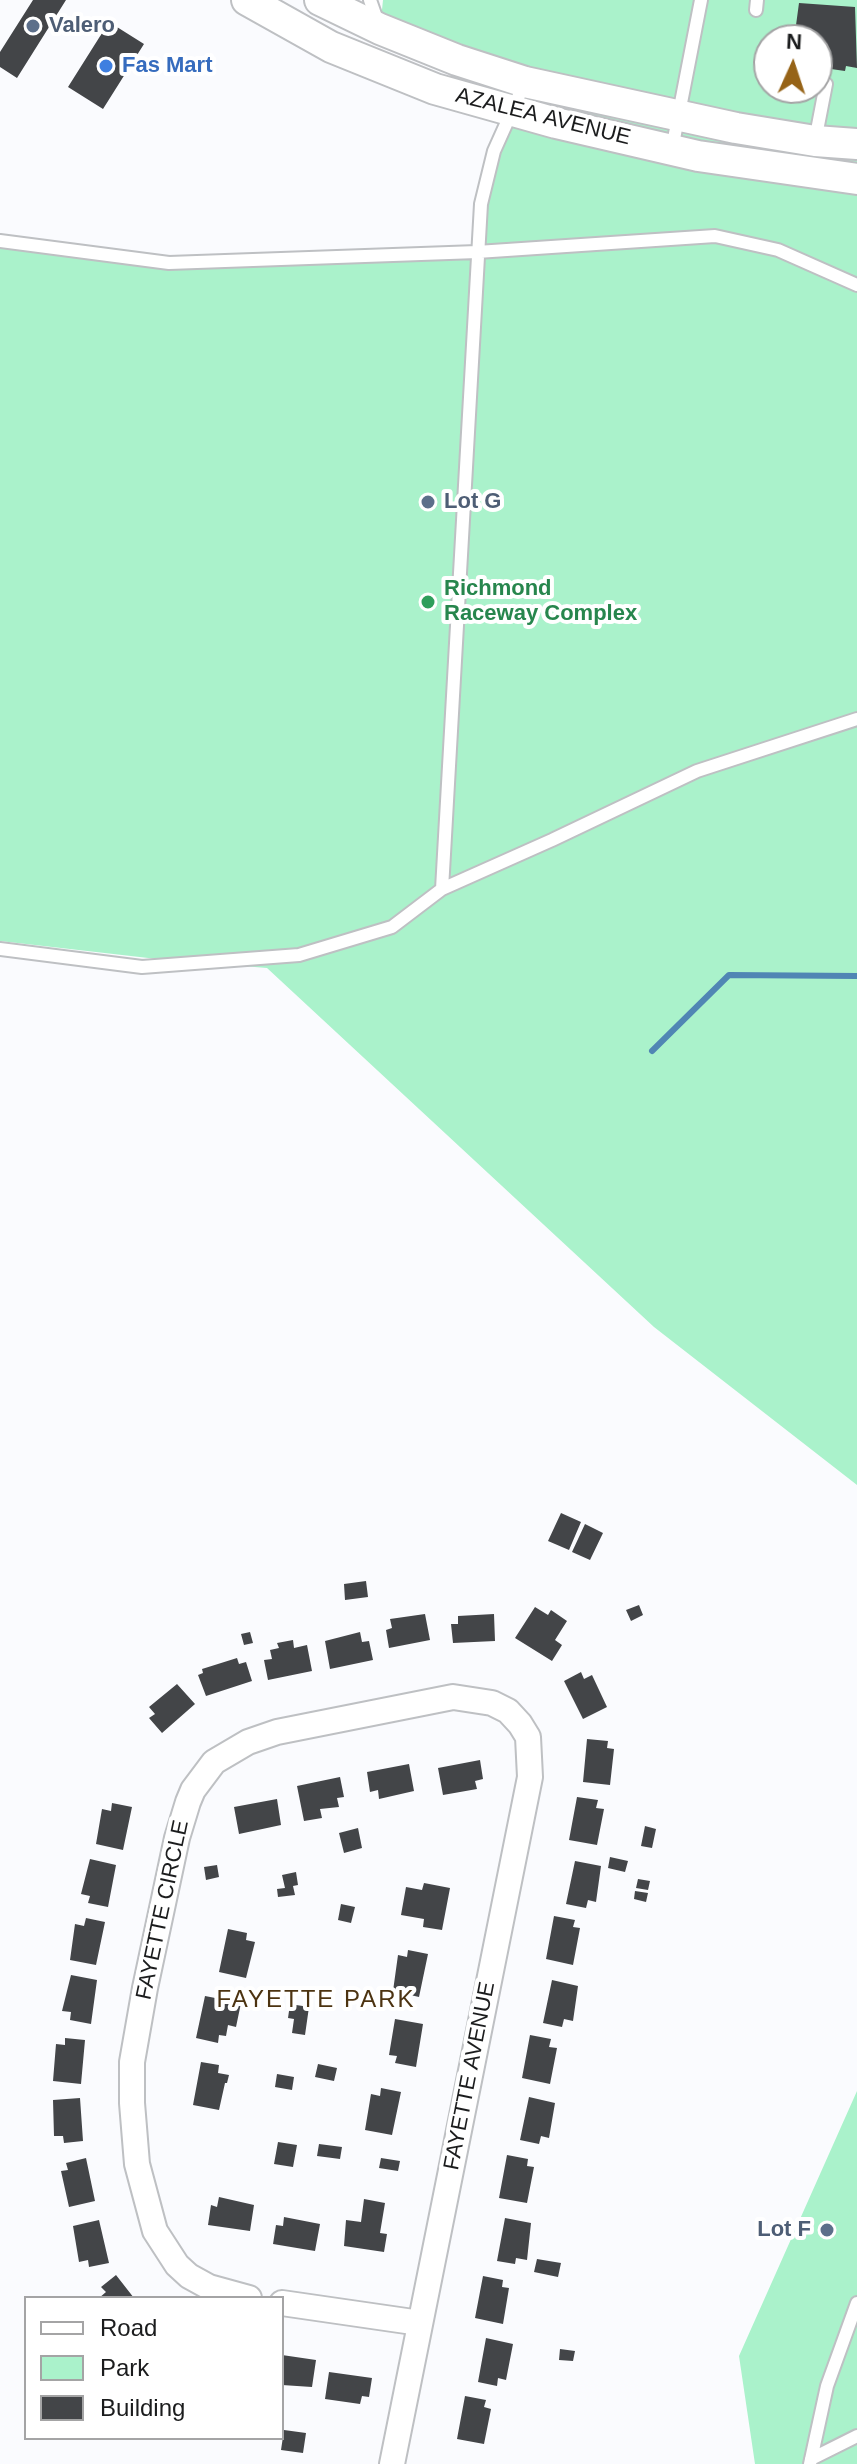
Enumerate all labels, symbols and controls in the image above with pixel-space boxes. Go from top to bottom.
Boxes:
place label: Valero [49,13,115,39]
marker: Valero [24,17,42,35]
north arrow [753,24,833,104]
text: N [786,29,803,54]
place label: Fas Mart [122,53,212,79]
marker: Fas Mart [97,57,115,75]
street label: AZALEA AVENUE [453,83,633,151]
place label: Lot G [444,489,501,515]
marker: Lot G [419,493,437,511]
place label: Richmond Raceway Complex [444,576,637,628]
marker: Richmond Raceway Complex [419,593,437,611]
street label: FAYETTE CIRCLE [131,1818,195,2002]
street label: FAYETTE AVENUE [439,1980,501,2172]
district label: FAYETTE PARK [216,1986,416,2014]
place label: Lot F [757,2217,811,2243]
marker: Lot F [818,2221,836,2239]
legend [24,2296,284,2440]
text: Road [100,2314,157,2341]
text: Park [100,2354,149,2381]
text: Building [100,2394,185,2421]

